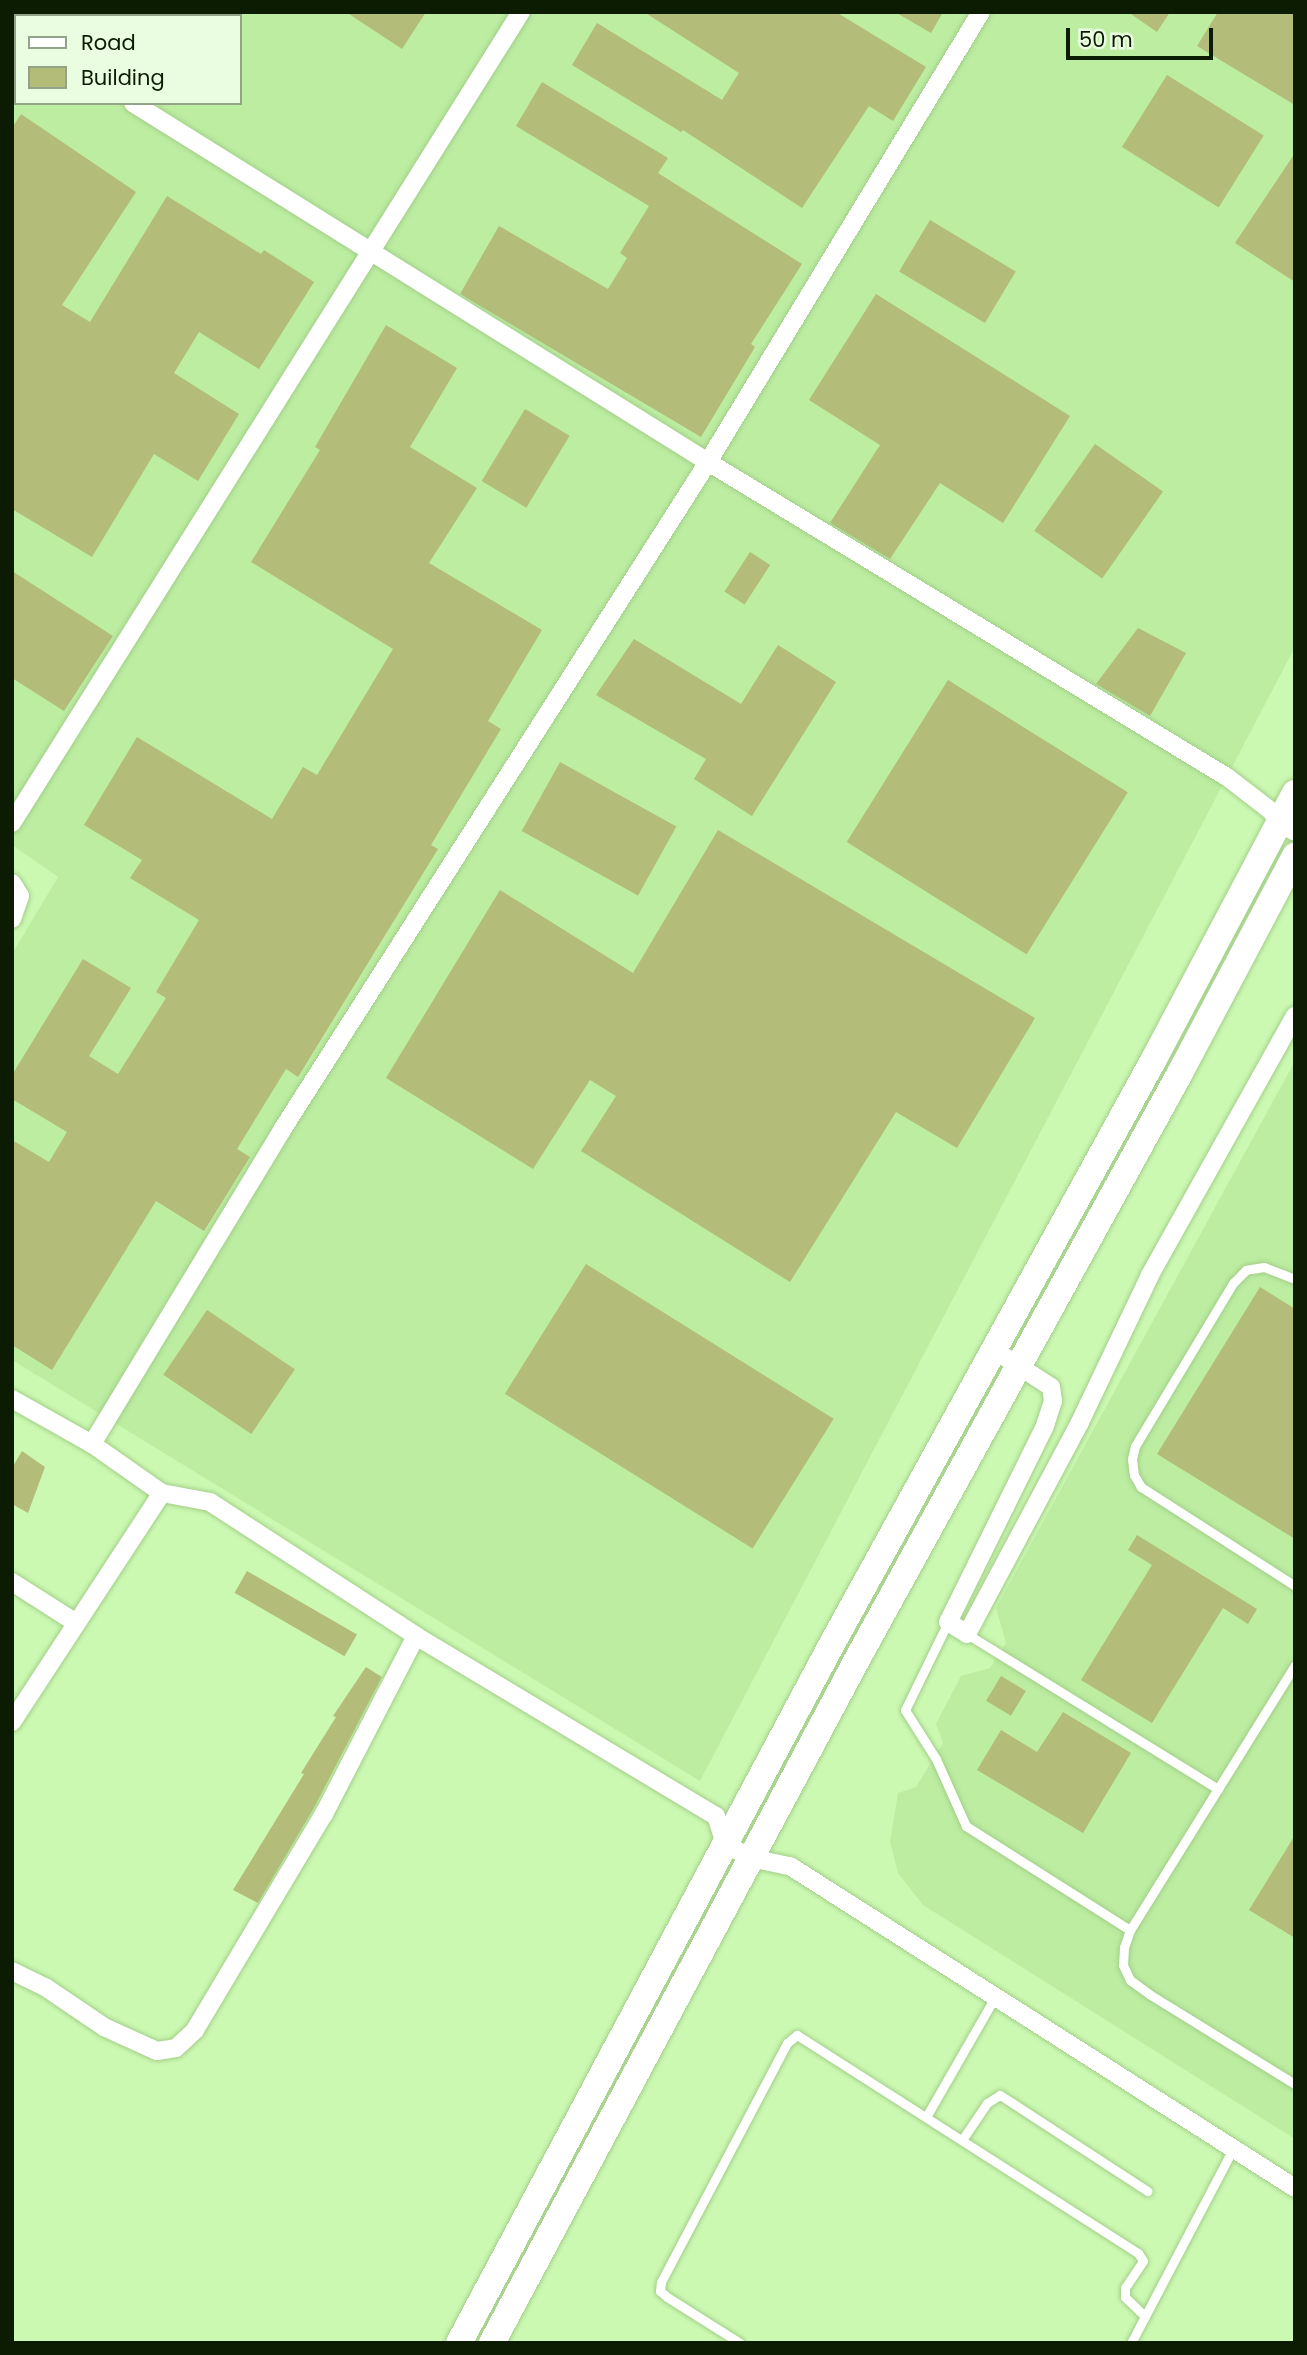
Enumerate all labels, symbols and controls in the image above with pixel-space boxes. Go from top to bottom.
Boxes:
legend [14,14,242,105]
scale bar [1069,14,1216,58]
text: 50 m [1079,25,1133,54]
text: Road [81,28,136,57]
text: Building [81,63,165,92]

